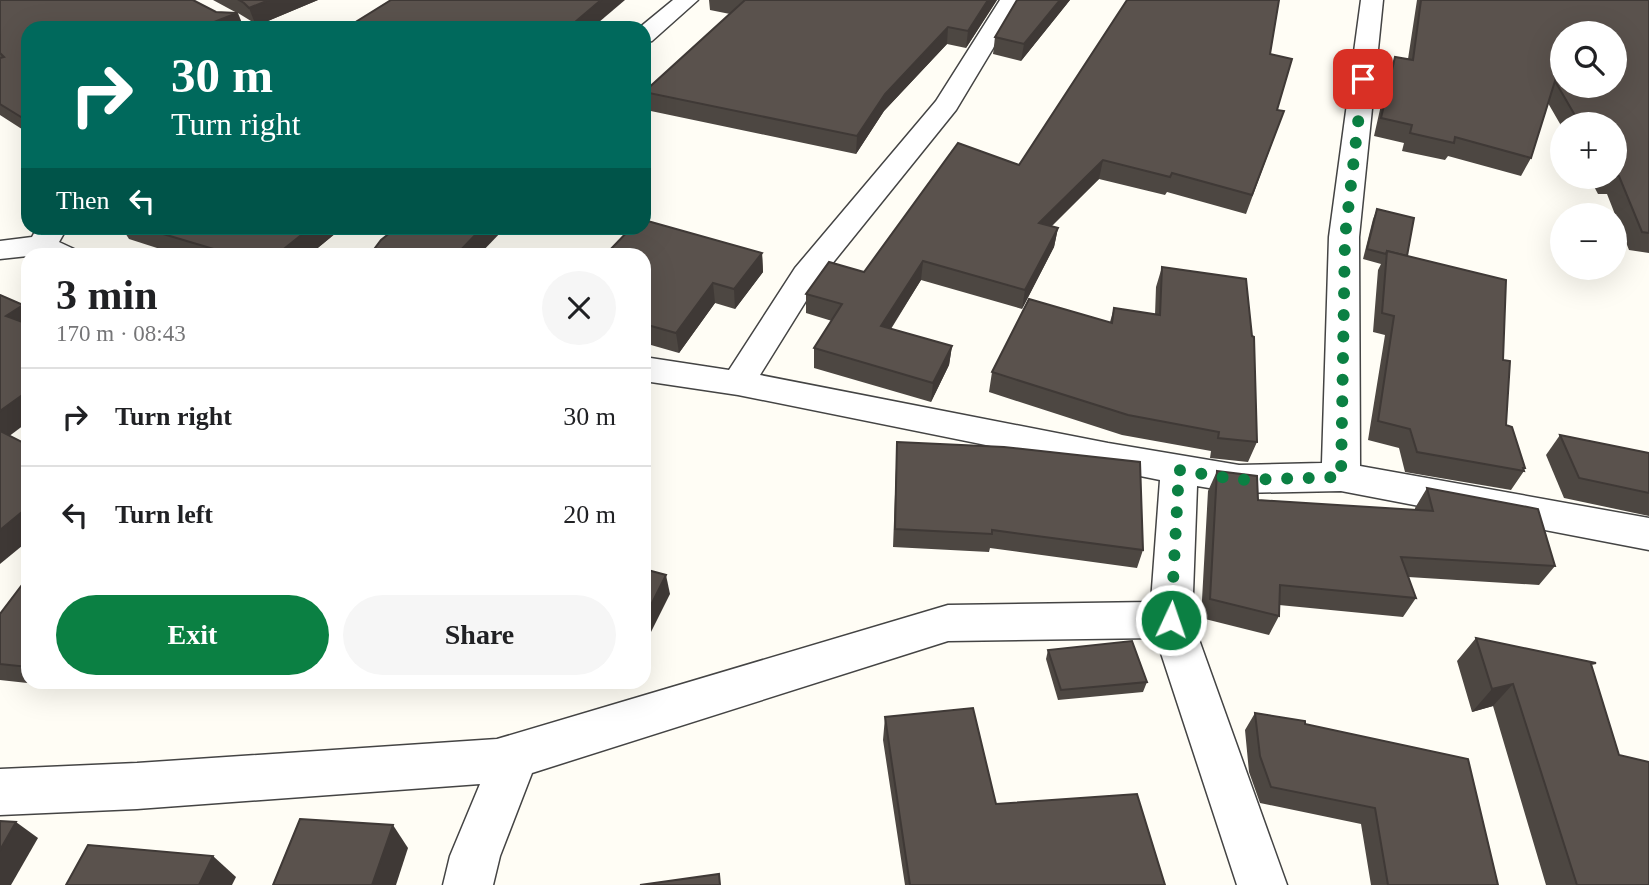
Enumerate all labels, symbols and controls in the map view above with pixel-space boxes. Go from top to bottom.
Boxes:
map controls [1550,21,1627,280]
button: search [1550,21,1627,98]
text: 30 m [171,48,273,103]
icon: right [56,49,147,140]
pin [1333,49,1393,109]
icon: arrive [1344,60,1382,98]
text: Turn right [171,106,301,142]
button: + [1550,112,1627,189]
icon: left [123,182,161,220]
text: Then [56,186,109,215]
button: − [1550,203,1627,280]
button: close [542,271,616,345]
text: 3 min [56,272,158,318]
text: 170 m · 08:43 [56,321,186,346]
icon: right [56,398,94,436]
text: Turn right [115,402,232,431]
text: 30 m [563,402,616,431]
icon: left [56,496,94,534]
text: Turn left [115,500,213,529]
text: 20 m [563,500,616,529]
position arrow [1134,583,1208,657]
button: Exit [56,595,329,675]
button: Share [343,595,616,675]

